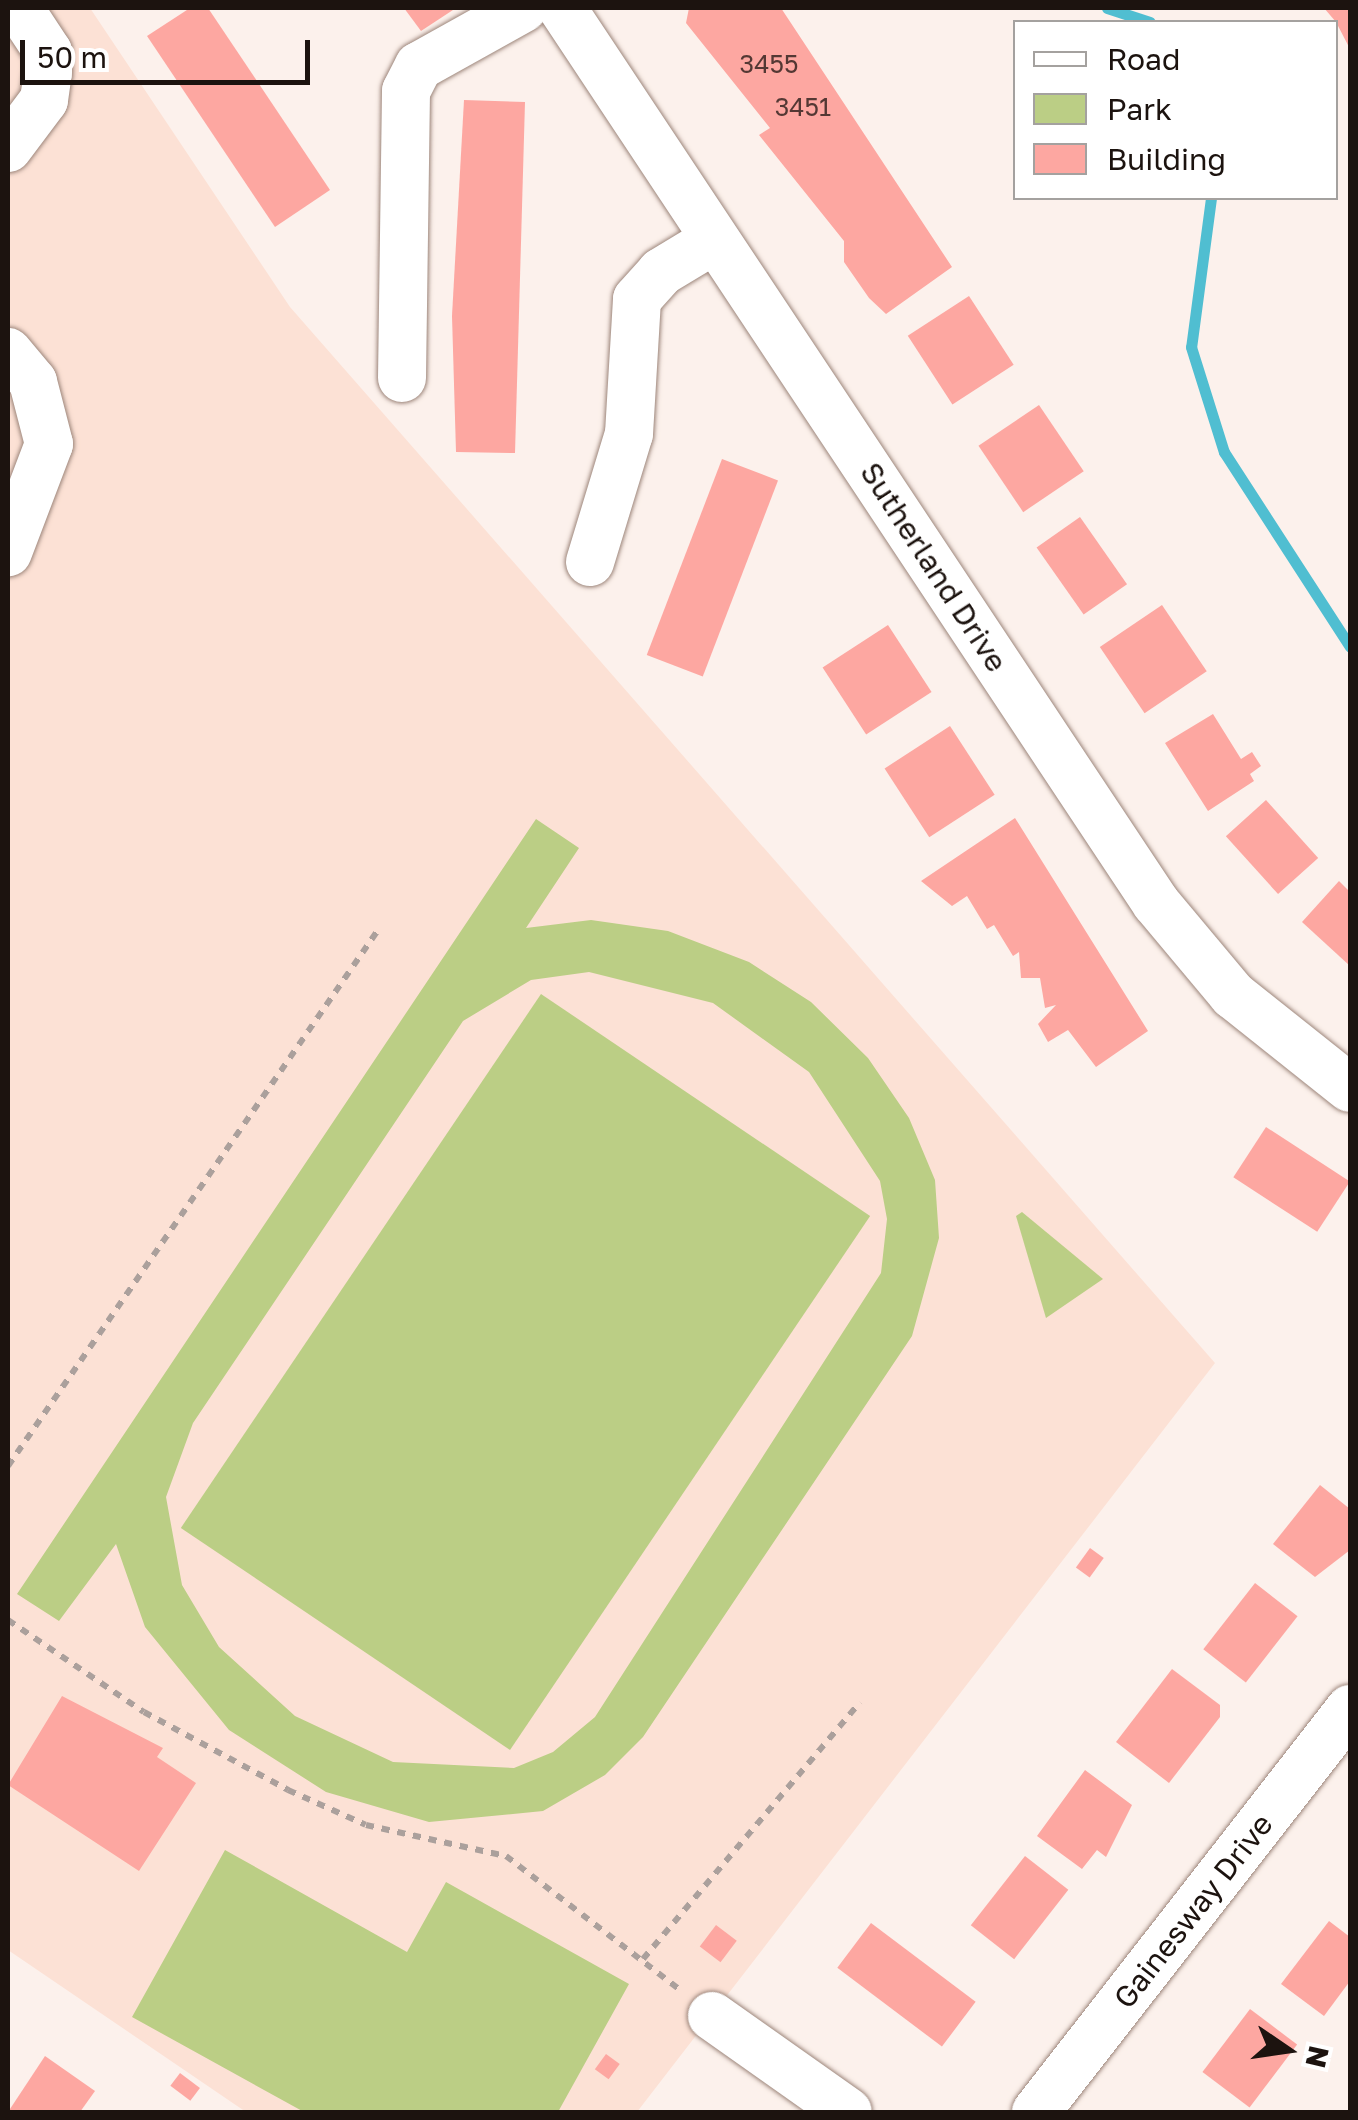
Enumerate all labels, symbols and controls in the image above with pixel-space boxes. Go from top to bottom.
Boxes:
scale bar [25,20,315,82]
legend [1013,20,1338,200]
text: 50 m [37,39,107,75]
text: Road [1107,41,1181,77]
house number: 3455 [740,49,798,79]
text: Park [1107,91,1172,127]
house number: 3451 [775,92,831,122]
text: Building [1107,141,1226,177]
street label: Sutherland Drive [853,456,1015,678]
street label: Gainesway Drive [1106,1807,1280,2015]
north arrow [1238,2000,1338,2100]
text: N [1299,2043,1336,2071]

